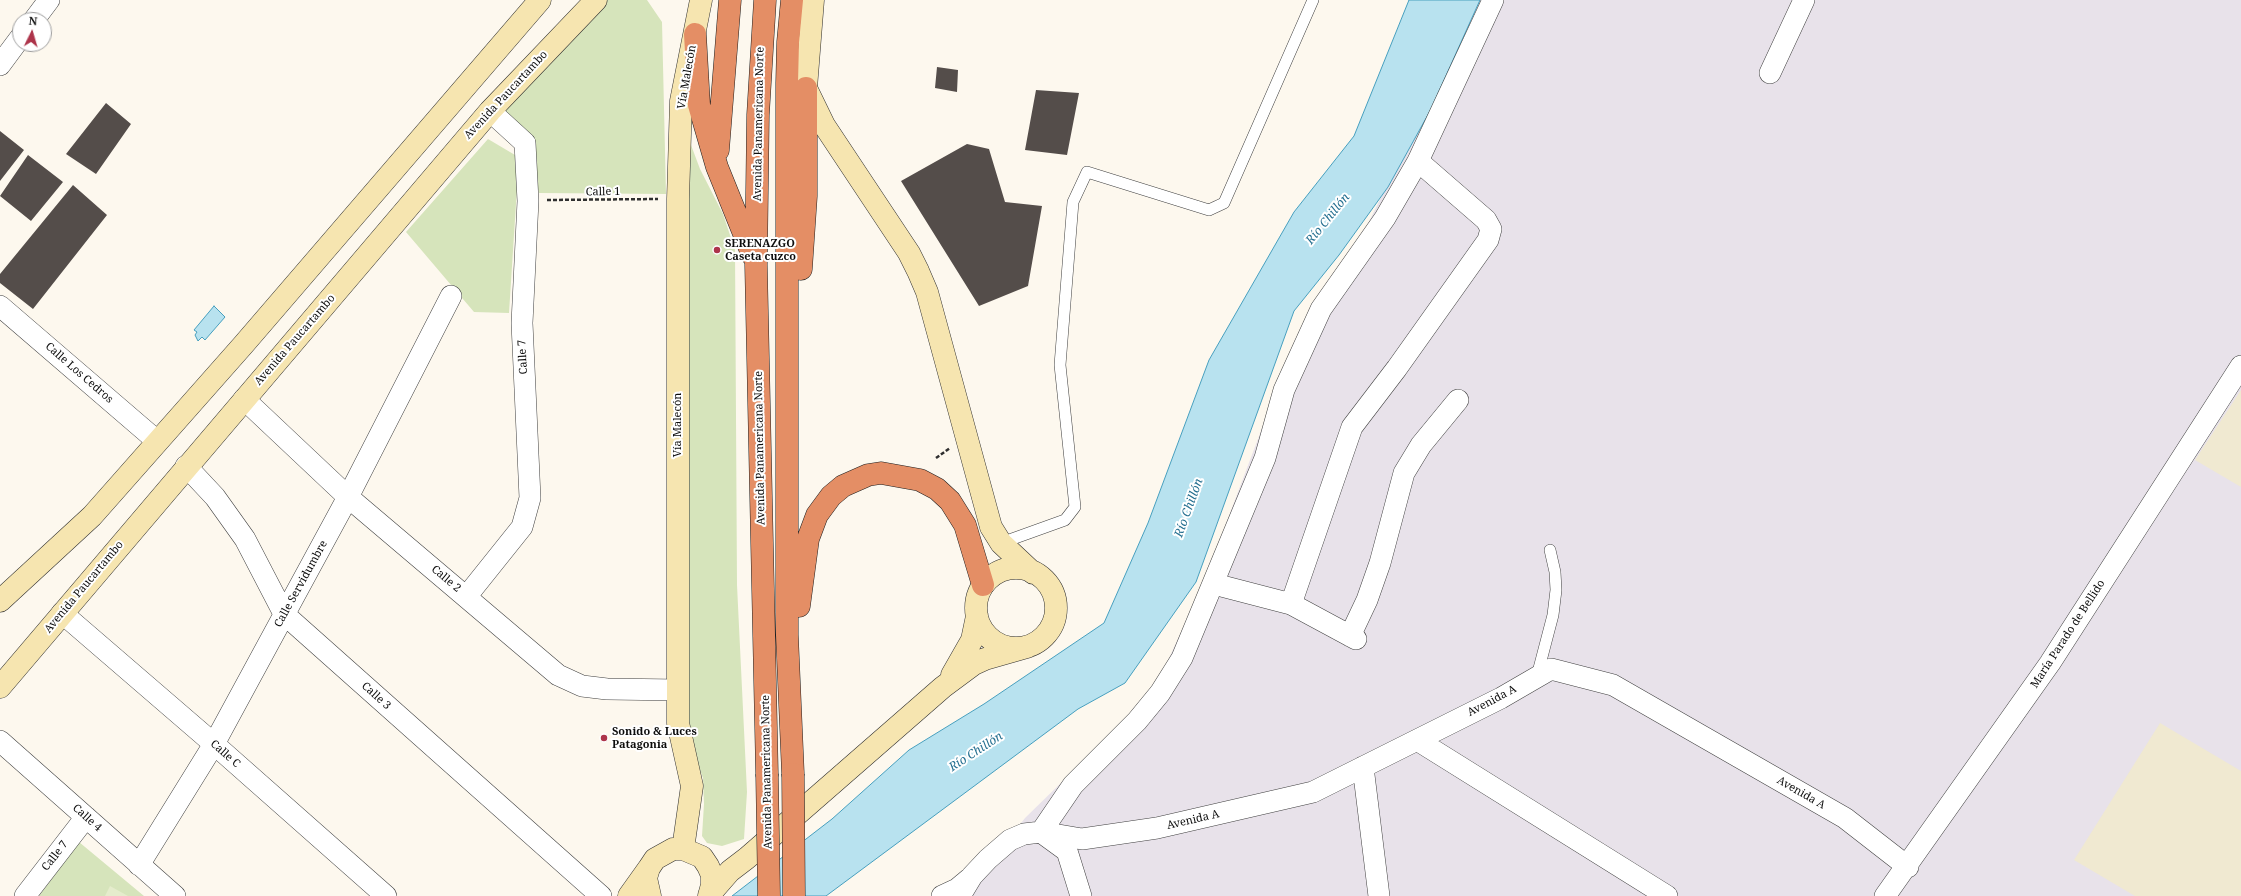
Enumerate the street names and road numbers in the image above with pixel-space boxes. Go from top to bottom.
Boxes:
street label: Vía Malecón [675,44,699,110]
street label: Avenida Panamericana Norte [751,47,767,201]
street label: Avenida Paucartambo [462,48,550,142]
street label: Calle 1 [586,185,620,199]
street label: Avenida Paucartambo [252,292,338,388]
street label: Calle 7 [516,339,530,375]
street label: Calle Los Cedros [42,340,116,406]
street label: Avenida Panamericana Norte [752,371,768,525]
street label: Vía Malecón [671,393,685,457]
street label: Avenida Paucartambo [42,538,126,636]
street label: Calle Servidumbre [272,538,330,630]
street label: Calle 2 [428,563,464,595]
street label: María Parado de Bellido [2028,577,2108,691]
street label: Calle 3 [359,679,393,713]
street label: Avenida A [1465,683,1519,719]
street label: Avenida Panamericana Norte [759,695,775,849]
street label: Calle C [207,737,243,771]
street label: Avenida A [1775,774,1827,812]
street label: Calle 4 [70,801,104,835]
street label: Avenida A [1165,808,1221,832]
street label: Calle 7 [39,838,71,874]

